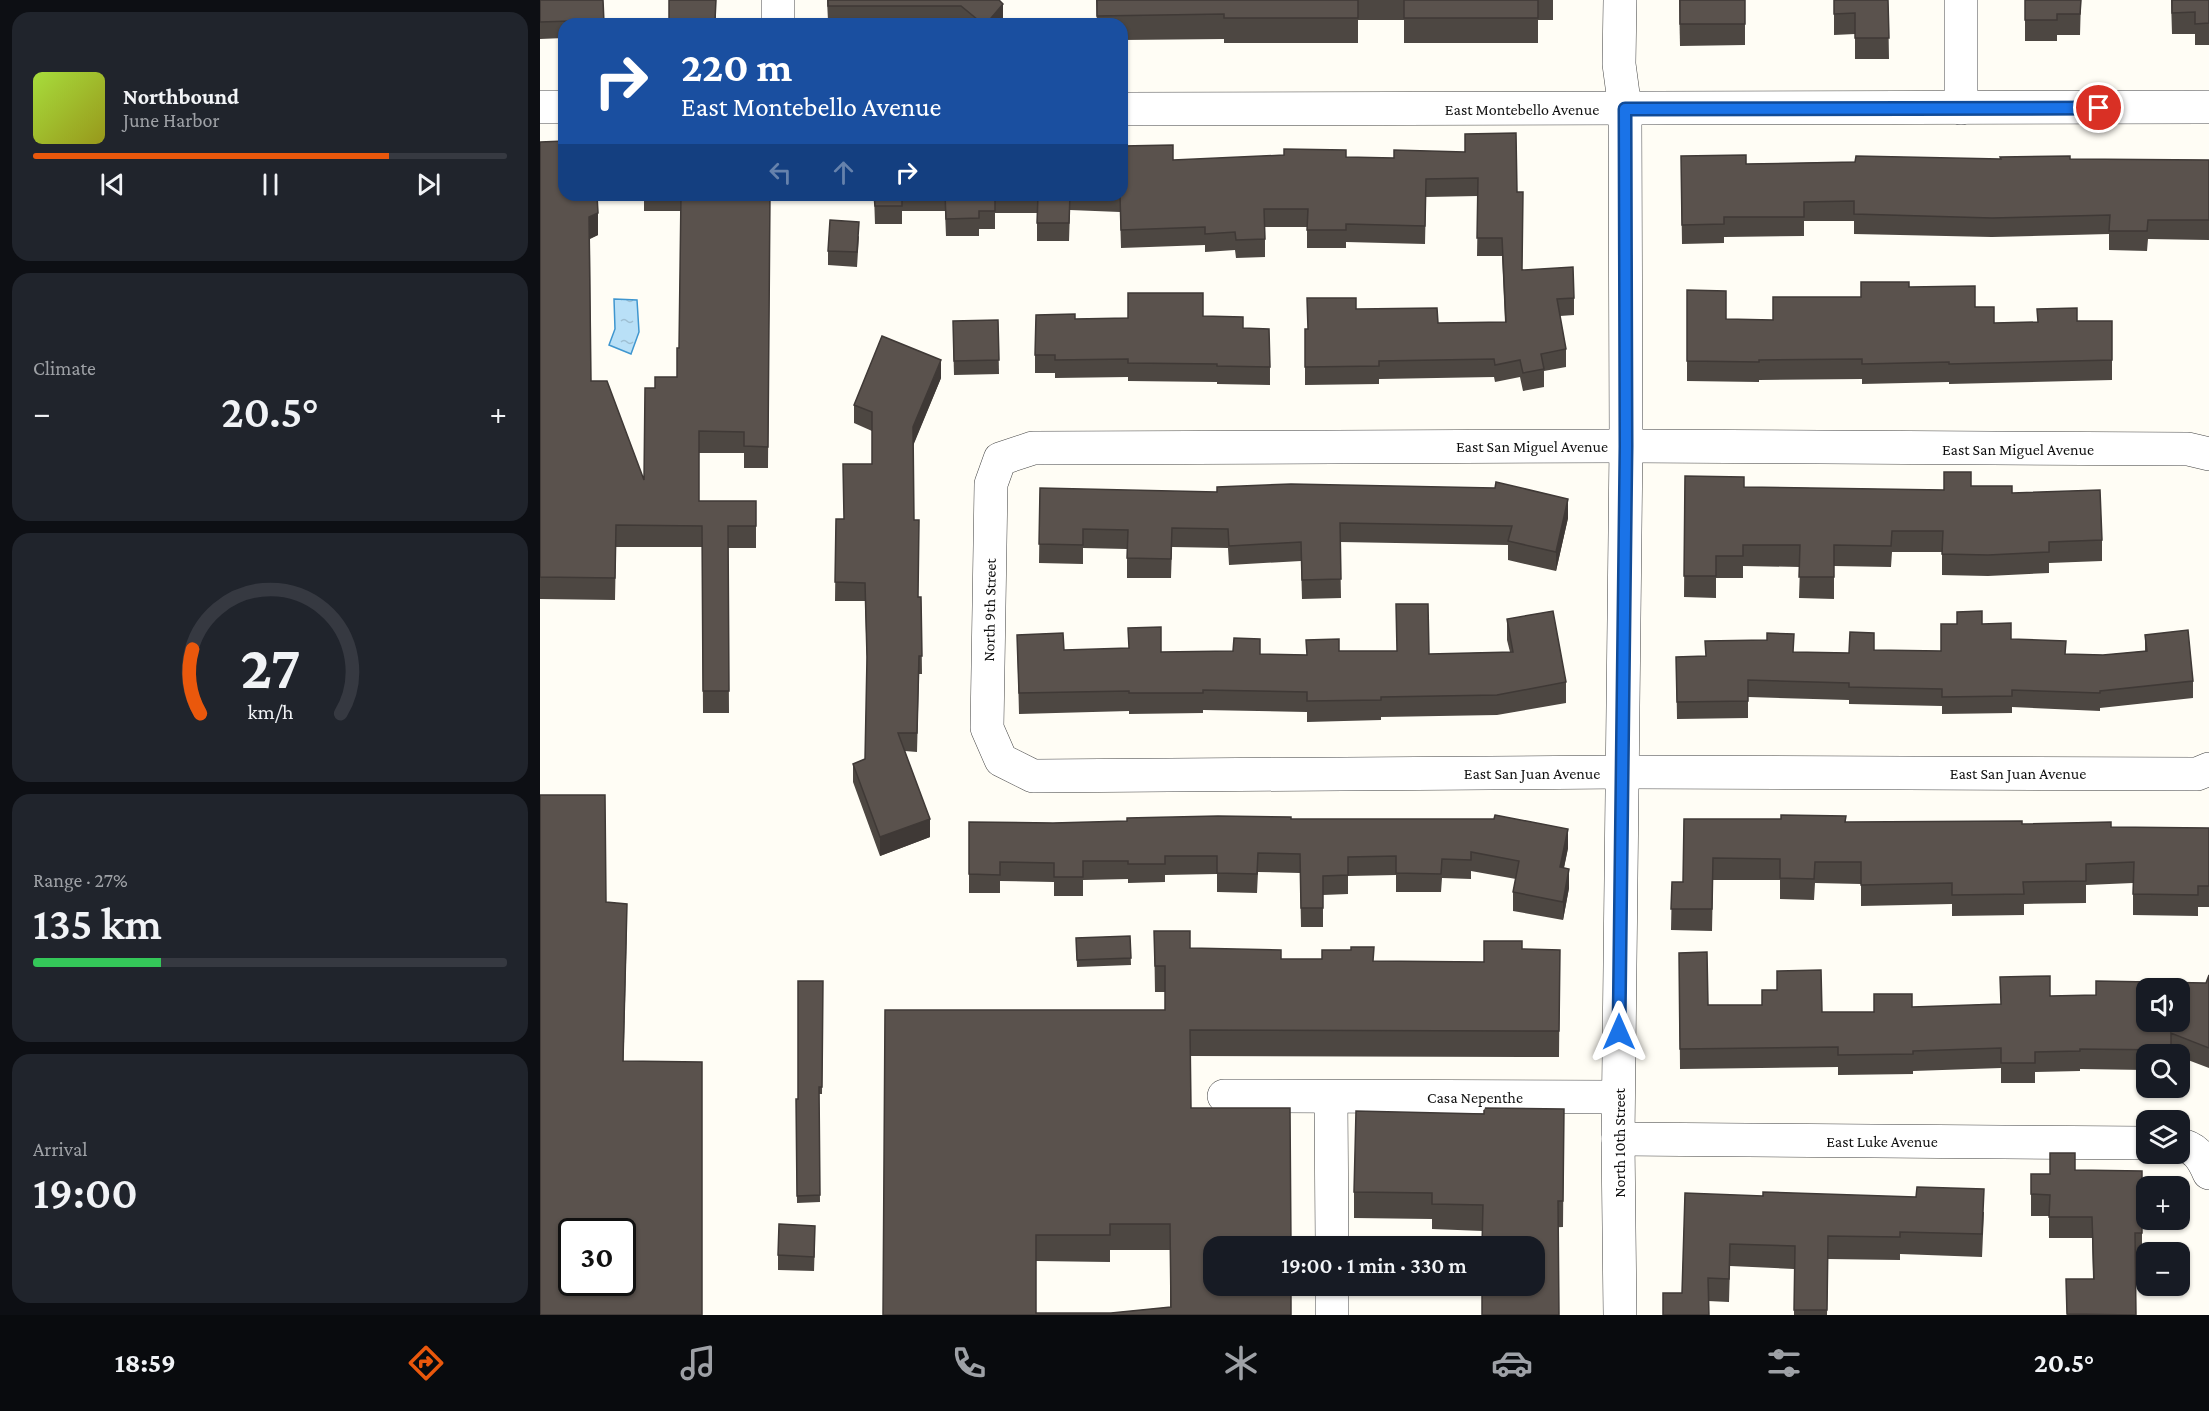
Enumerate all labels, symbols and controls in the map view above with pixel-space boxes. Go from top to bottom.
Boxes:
icon: right [582,42,660,120]
text: 220 m [681,43,792,90]
pin [2073,82,2124,133]
text: Northbound [123,84,239,109]
icon: arrive [2082,91,2115,124]
text: East Montebello Avenue [681,92,941,122]
street label: East Montebello Avenue [1445,101,1599,118]
text: June Harbor [123,109,220,131]
icon: left [764,156,797,189]
icon: ahead [827,156,860,189]
icon: right [890,156,923,189]
icon: previous [96,168,129,201]
icon: pause [254,168,287,201]
icon: next [412,168,445,201]
text: Climate [33,357,96,379]
text: 20.5° [221,387,319,437]
text: − [33,394,50,431]
text: + [490,394,507,431]
street label: East San Miguel Avenue [1456,438,1608,456]
street label: East San Miguel Avenue [1942,441,2094,459]
street label: North 9th Street [980,557,999,662]
text: 27 [240,633,300,702]
text: km/h [247,701,294,725]
street label: East San Juan Avenue [1464,765,1600,783]
street label: East San Juan Avenue [1950,765,2086,783]
text: Range · 27% [33,869,128,891]
text: 135 km [33,899,162,949]
map controls [2136,978,2190,1296]
button: sound [2136,978,2190,1032]
position arrow [1587,1000,1651,1064]
button: search [2136,1044,2190,1098]
street label: North 10th Street [1611,1087,1628,1198]
street label: Casa Nepenthe [1427,1089,1523,1107]
button: layers [2136,1110,2190,1164]
street label: East Luke Avenue [1826,1133,1938,1150]
text: Arrival [33,1138,87,1160]
text: 19:00 [33,1168,138,1218]
button: + [2136,1176,2190,1230]
speed limit sign: 30 [558,1218,636,1296]
button: − [2136,1242,2190,1296]
text: 19:00 · 1 min · 330 m [1281,1253,1467,1278]
icon: directions [405,1342,447,1384]
icon: music [677,1342,719,1384]
icon: phone [948,1342,990,1384]
icon: climate [1220,1342,1262,1384]
icon: car [1491,1342,1533,1384]
icon: filters [1763,1342,1805,1384]
text: 18:59 [115,1348,176,1378]
text: 20.5° [2034,1348,2094,1378]

